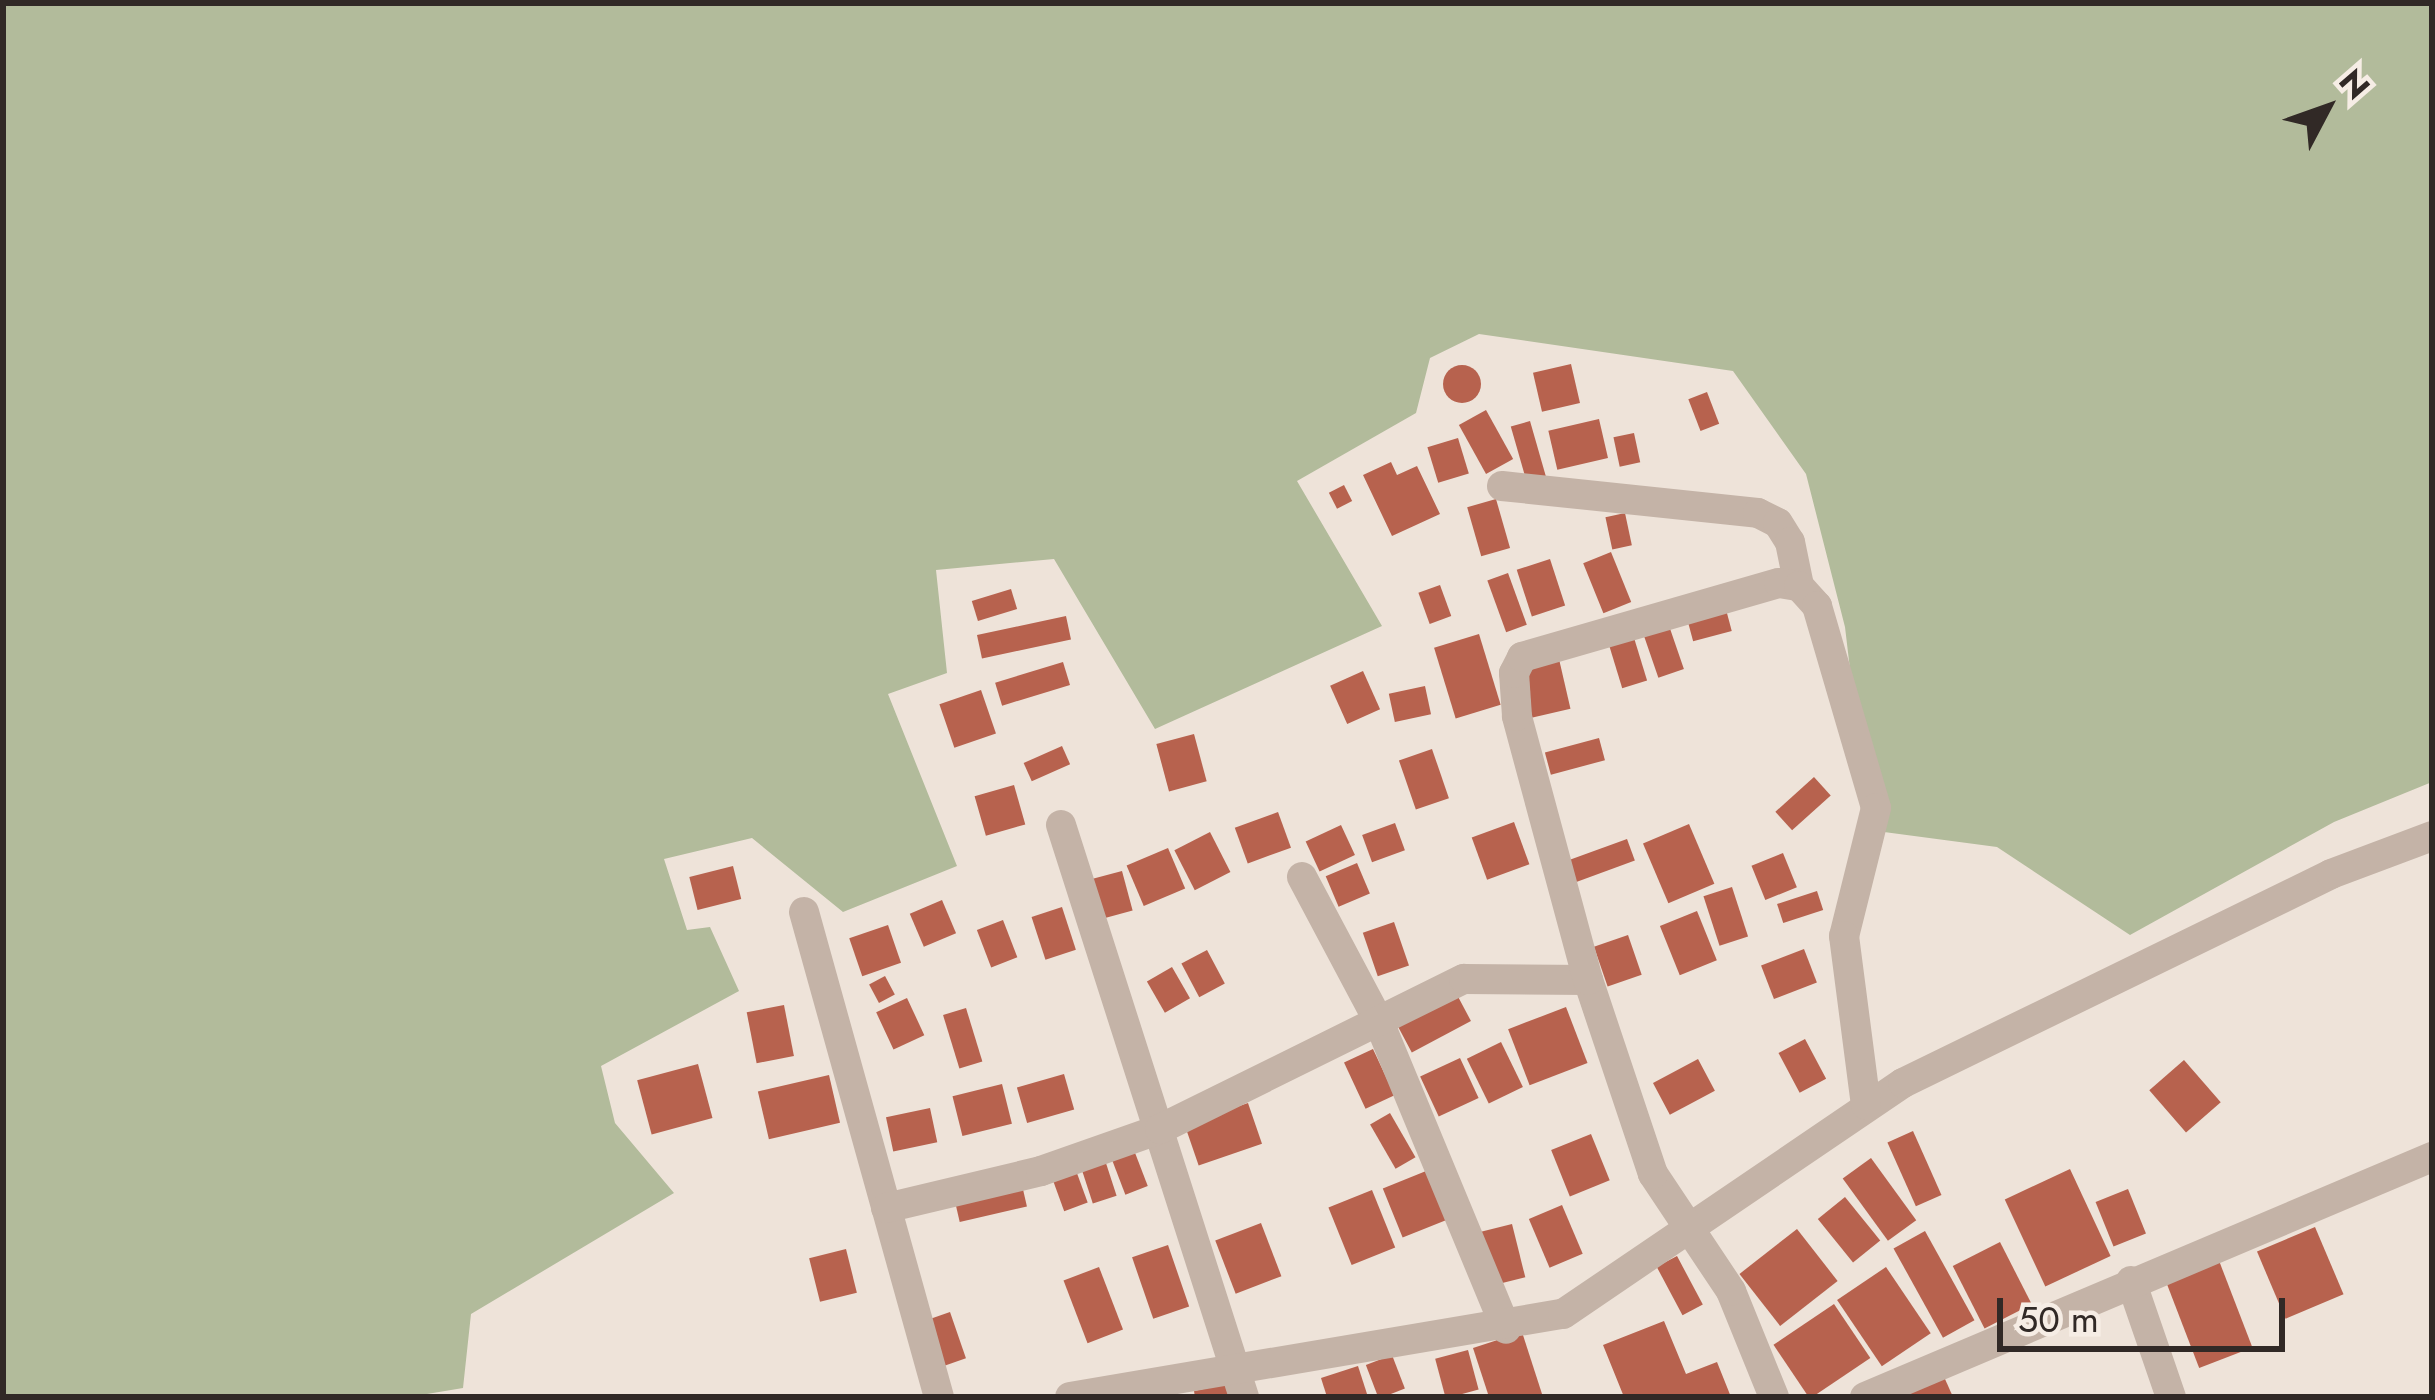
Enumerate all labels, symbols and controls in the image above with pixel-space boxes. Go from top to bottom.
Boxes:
north arrow [2267,48,2387,168]
text: N [2328,59,2381,109]
scale bar [2003,1274,2291,1348]
text: 50 m [2018,1293,2099,1345]

